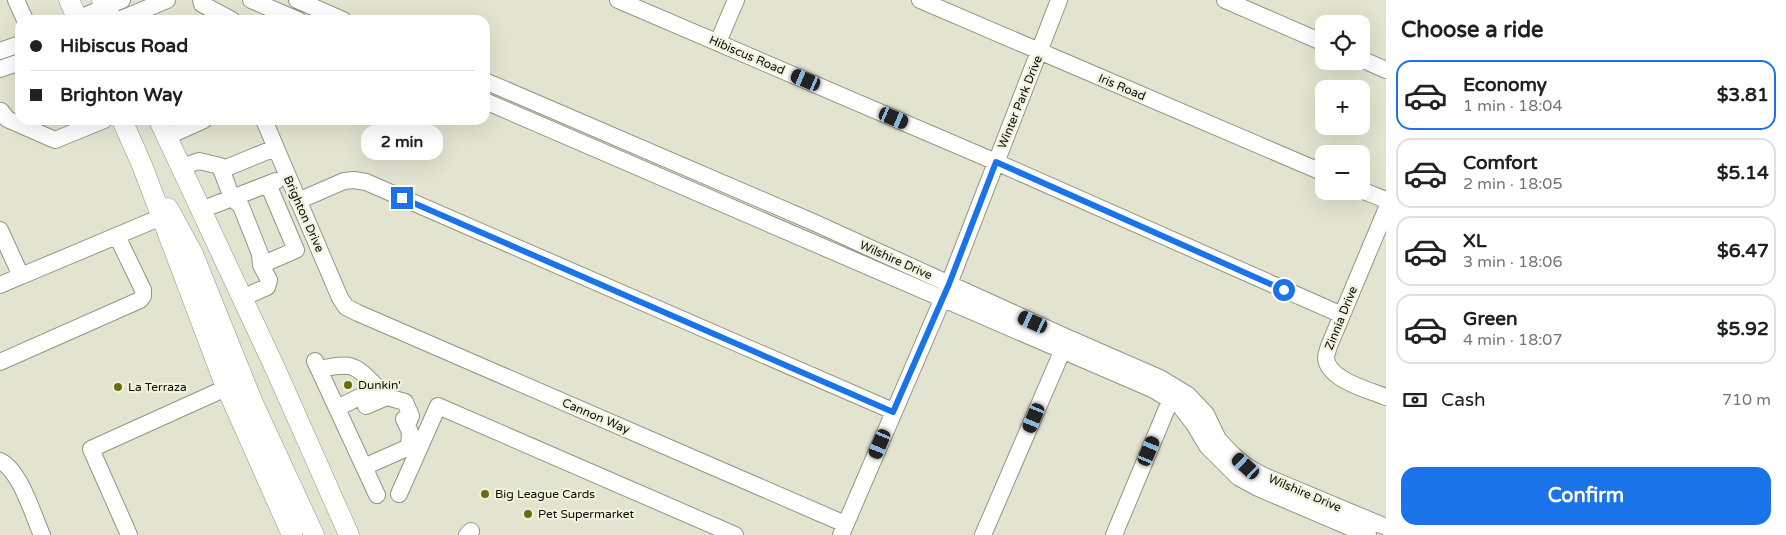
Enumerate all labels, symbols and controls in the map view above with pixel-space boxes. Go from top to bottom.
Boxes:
map controls [1315,15,1370,200]
button: locate [1315,15,1370,70]
text: Choose a ride [1401,17,1544,43]
street label: Hibiscus Road [707,33,787,77]
text: Hibiscus Road [60,35,188,57]
street label: Winter Park Drive [995,53,1045,151]
car [789,67,822,93]
street label: Iris Road [1096,71,1148,103]
icon: car [1403,73,1448,118]
text: Economy [1463,74,1547,96]
button: + [1315,80,1370,135]
text: Brighton Way [60,84,183,106]
text: $3.81 [1717,84,1769,106]
text: 1 min · 18:04 [1463,96,1562,116]
car [877,105,910,131]
callout: 2 min [361,126,443,160]
text: 2 min [381,132,423,152]
button: − [1315,145,1370,200]
icon: car [1403,151,1448,196]
text: Comfort [1463,152,1537,174]
text: $5.14 [1717,162,1769,184]
street label: Brighton Drive [281,174,327,255]
text: 2 min · 18:05 [1463,174,1562,194]
route end [391,187,413,209]
icon: car [1403,229,1448,274]
text: XL [1463,230,1487,252]
street label: Wilshire Drive [858,238,935,282]
text: $6.47 [1717,240,1769,262]
text: 3 min · 18:06 [1463,252,1562,272]
route start [1273,279,1295,301]
street label: Zinnia Drive [1322,284,1360,352]
icon: car [1403,307,1448,352]
text: Green [1463,308,1517,330]
car [1016,309,1049,335]
text: $5.92 [1717,318,1769,340]
text: 4 min · 18:07 [1463,330,1562,350]
place label: Dunkin' [358,378,401,392]
marker: Dunkin' [342,379,354,391]
place label: La Terraza [128,380,187,394]
marker: La Terraza [112,381,124,393]
icon: cash [1401,386,1429,414]
text: Cash [1441,389,1486,411]
text: 710 m [1722,390,1771,410]
street label: Cannon Way [560,395,632,437]
car [1021,401,1046,435]
car [867,427,892,461]
car [1136,434,1161,468]
car [1229,450,1262,482]
button: Confirm [1401,467,1771,525]
street label: Wilshire Drive [1266,471,1344,515]
place label: Big League Cards [495,487,595,501]
marker: Big League Cards [479,488,491,500]
place label: Pet Supermarket [538,507,635,521]
marker: Pet Supermarket [522,508,534,520]

